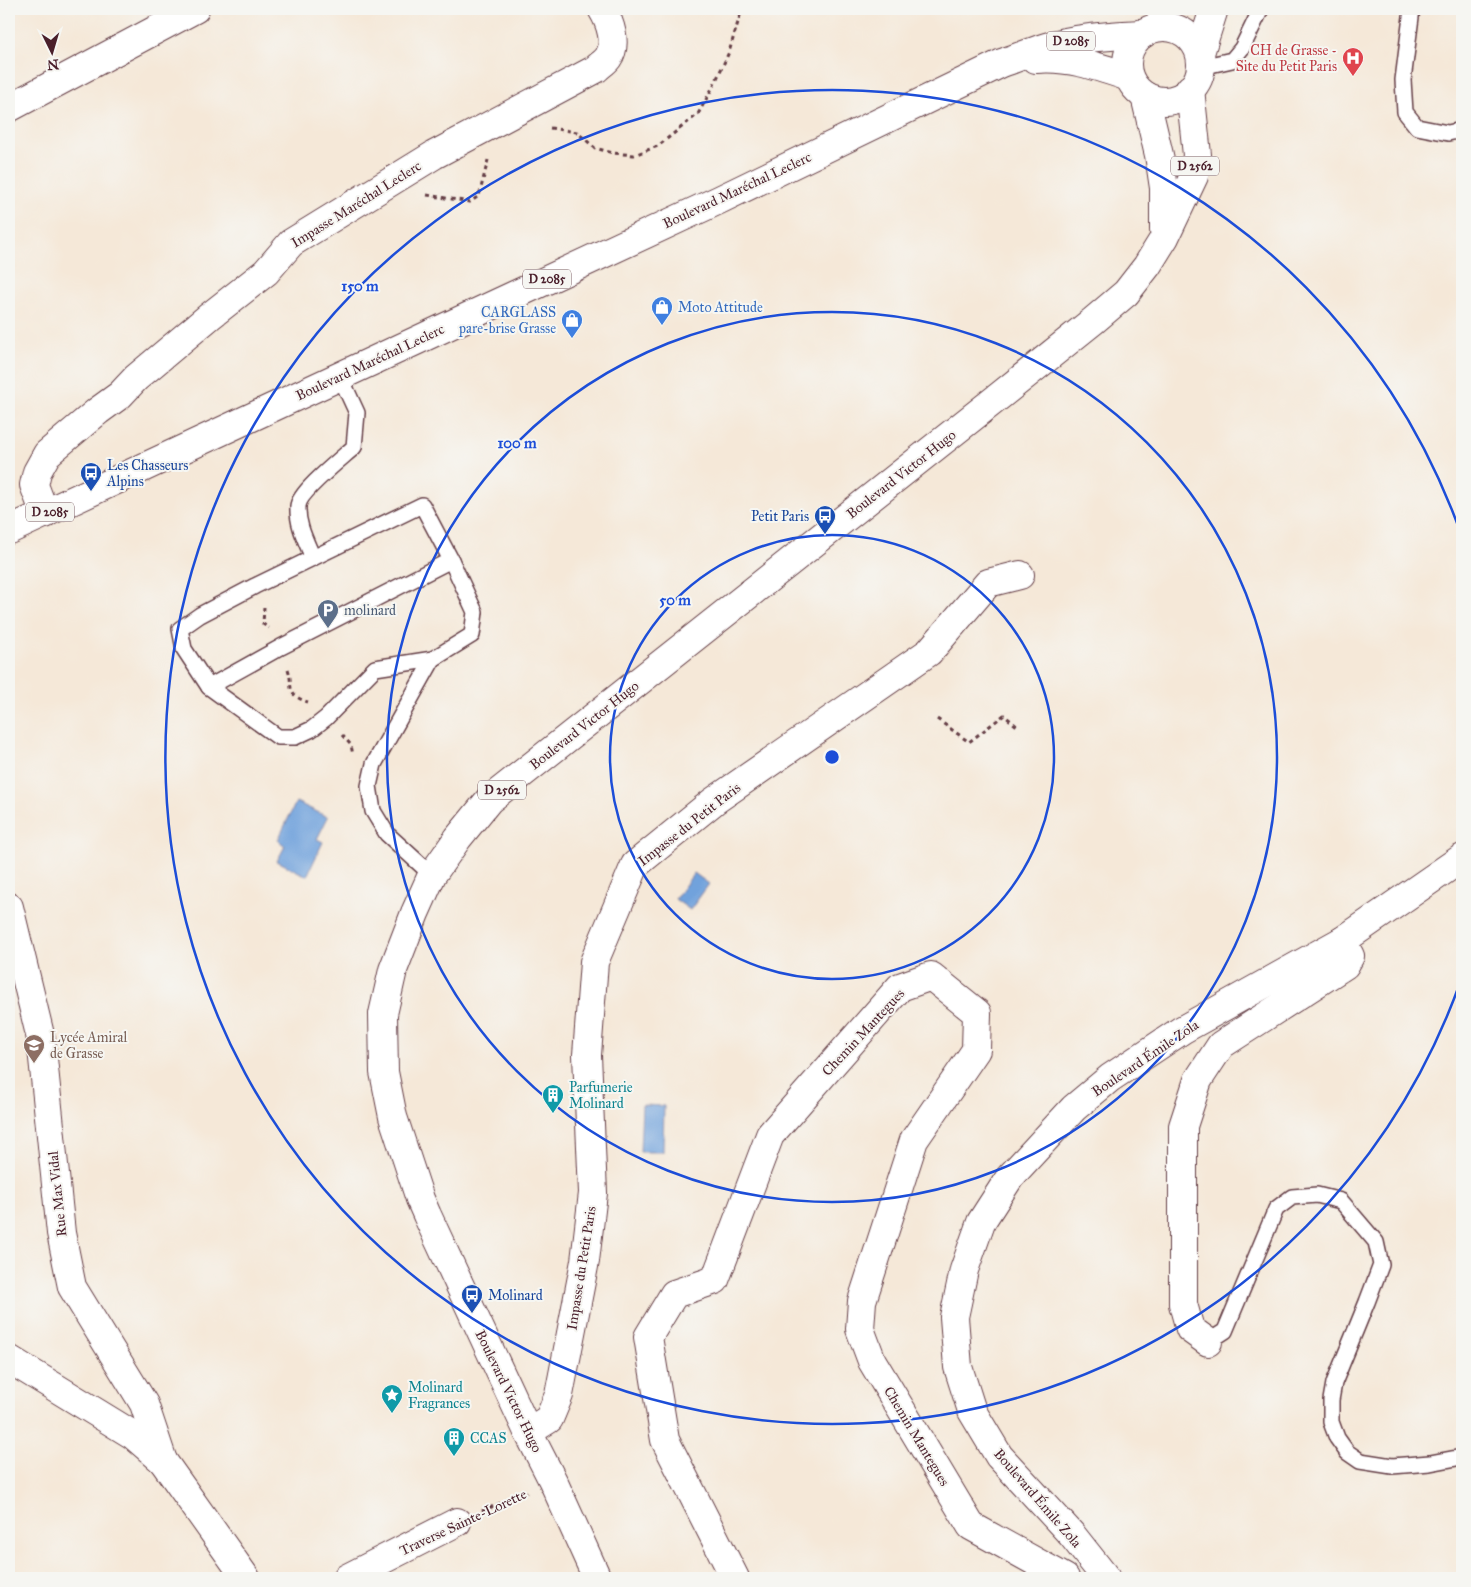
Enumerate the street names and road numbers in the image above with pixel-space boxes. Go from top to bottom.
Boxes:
road number: D 2085 [1047,31,1095,50]
street label: Boulevard Maréchal Leclerc [660,149,814,232]
street label: Impasse Maréchal Leclerc [288,157,425,251]
road number: D 2562 [1171,157,1219,176]
road number: D 2085 [523,270,571,288]
street label: Boulevard Maréchal Leclerc [293,321,447,404]
street label: Boulevard Victor Hugo [843,426,959,522]
road number: D 2085 [26,502,74,522]
street label: Boulevard Victor Hugo [526,677,642,773]
street label: Impasse du Petit Paris [635,779,744,870]
road number: D 2562 [478,780,526,800]
street label: Chemin Mantegues [819,985,908,1079]
street label: Boulevard Émile Zola [1088,1015,1202,1100]
street label: Rue Max Vidal [45,1150,70,1238]
street label: Impasse du Petit Paris [563,1205,600,1331]
street label: Boulevard Victor Hugo [472,1327,546,1455]
street label: Chemin Mantegues [880,1383,953,1489]
street label: Boulevard Émile Zola [990,1444,1087,1551]
street label: Traverse Sainte-Lorette [397,1486,529,1559]

